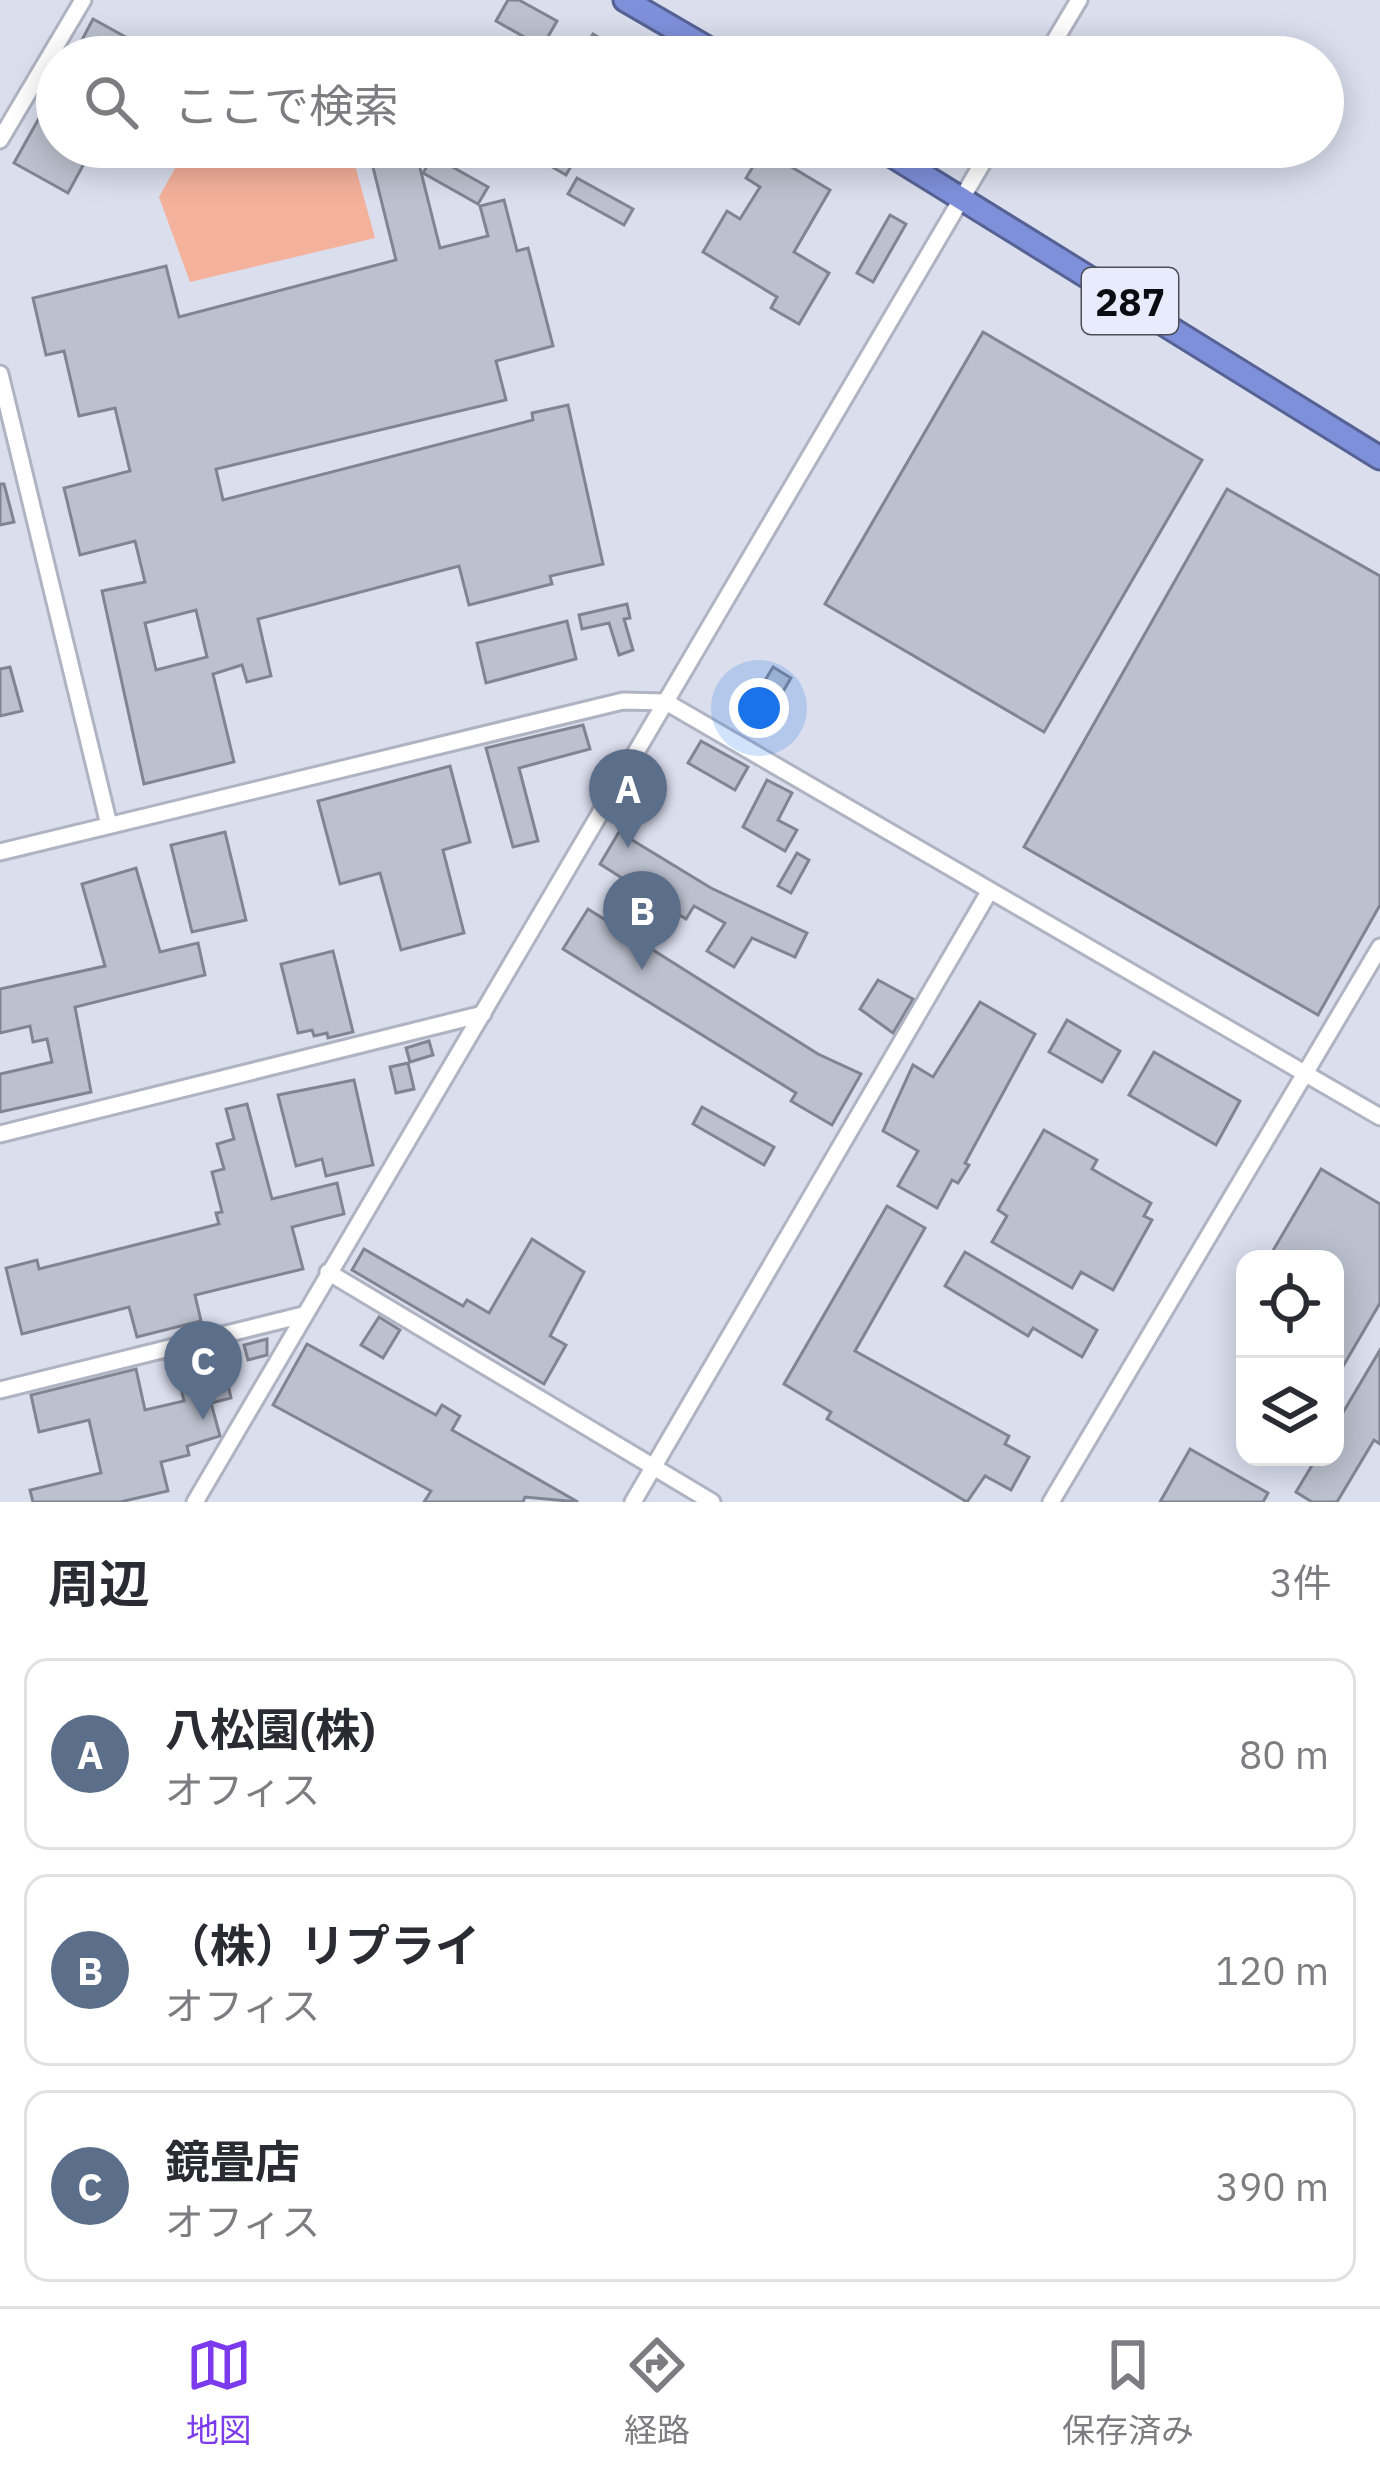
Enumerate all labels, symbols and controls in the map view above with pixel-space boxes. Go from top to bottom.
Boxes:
search box [36,36,1344,168]
icon: search [78,69,144,135]
text: ここで検索 [174,76,399,134]
road number: 287 [1082,268,1178,334]
your location [729,678,789,738]
pin: A [589,749,667,848]
pin: B [603,871,681,970]
map controls [1236,1250,1344,1466]
button: locate [1236,1250,1344,1358]
pin: C [164,1321,242,1420]
button: layers [1236,1358,1344,1466]
text: 周辺 [48,1550,150,1616]
text: 3件 [1270,1557,1332,1608]
text: 八松園(株) [165,1700,375,1758]
text: A [77,1729,103,1780]
text: 80 m [1239,1729,1329,1780]
text: オフィス [165,1764,320,1815]
text: （株）リプライ [165,1916,480,1974]
text: B [77,1945,103,1996]
text: 120 m [1216,1945,1329,1996]
text: オフィス [165,1980,320,2031]
text: 鏡畳店 [165,2132,300,2190]
text: C [77,2161,103,2212]
text: 390 m [1216,2161,1329,2212]
text: オフィス [165,2196,320,2247]
tab: 地図 [186,2332,252,2452]
tab: 経路 [624,2332,690,2452]
tab: 保存済み [1062,2332,1194,2452]

